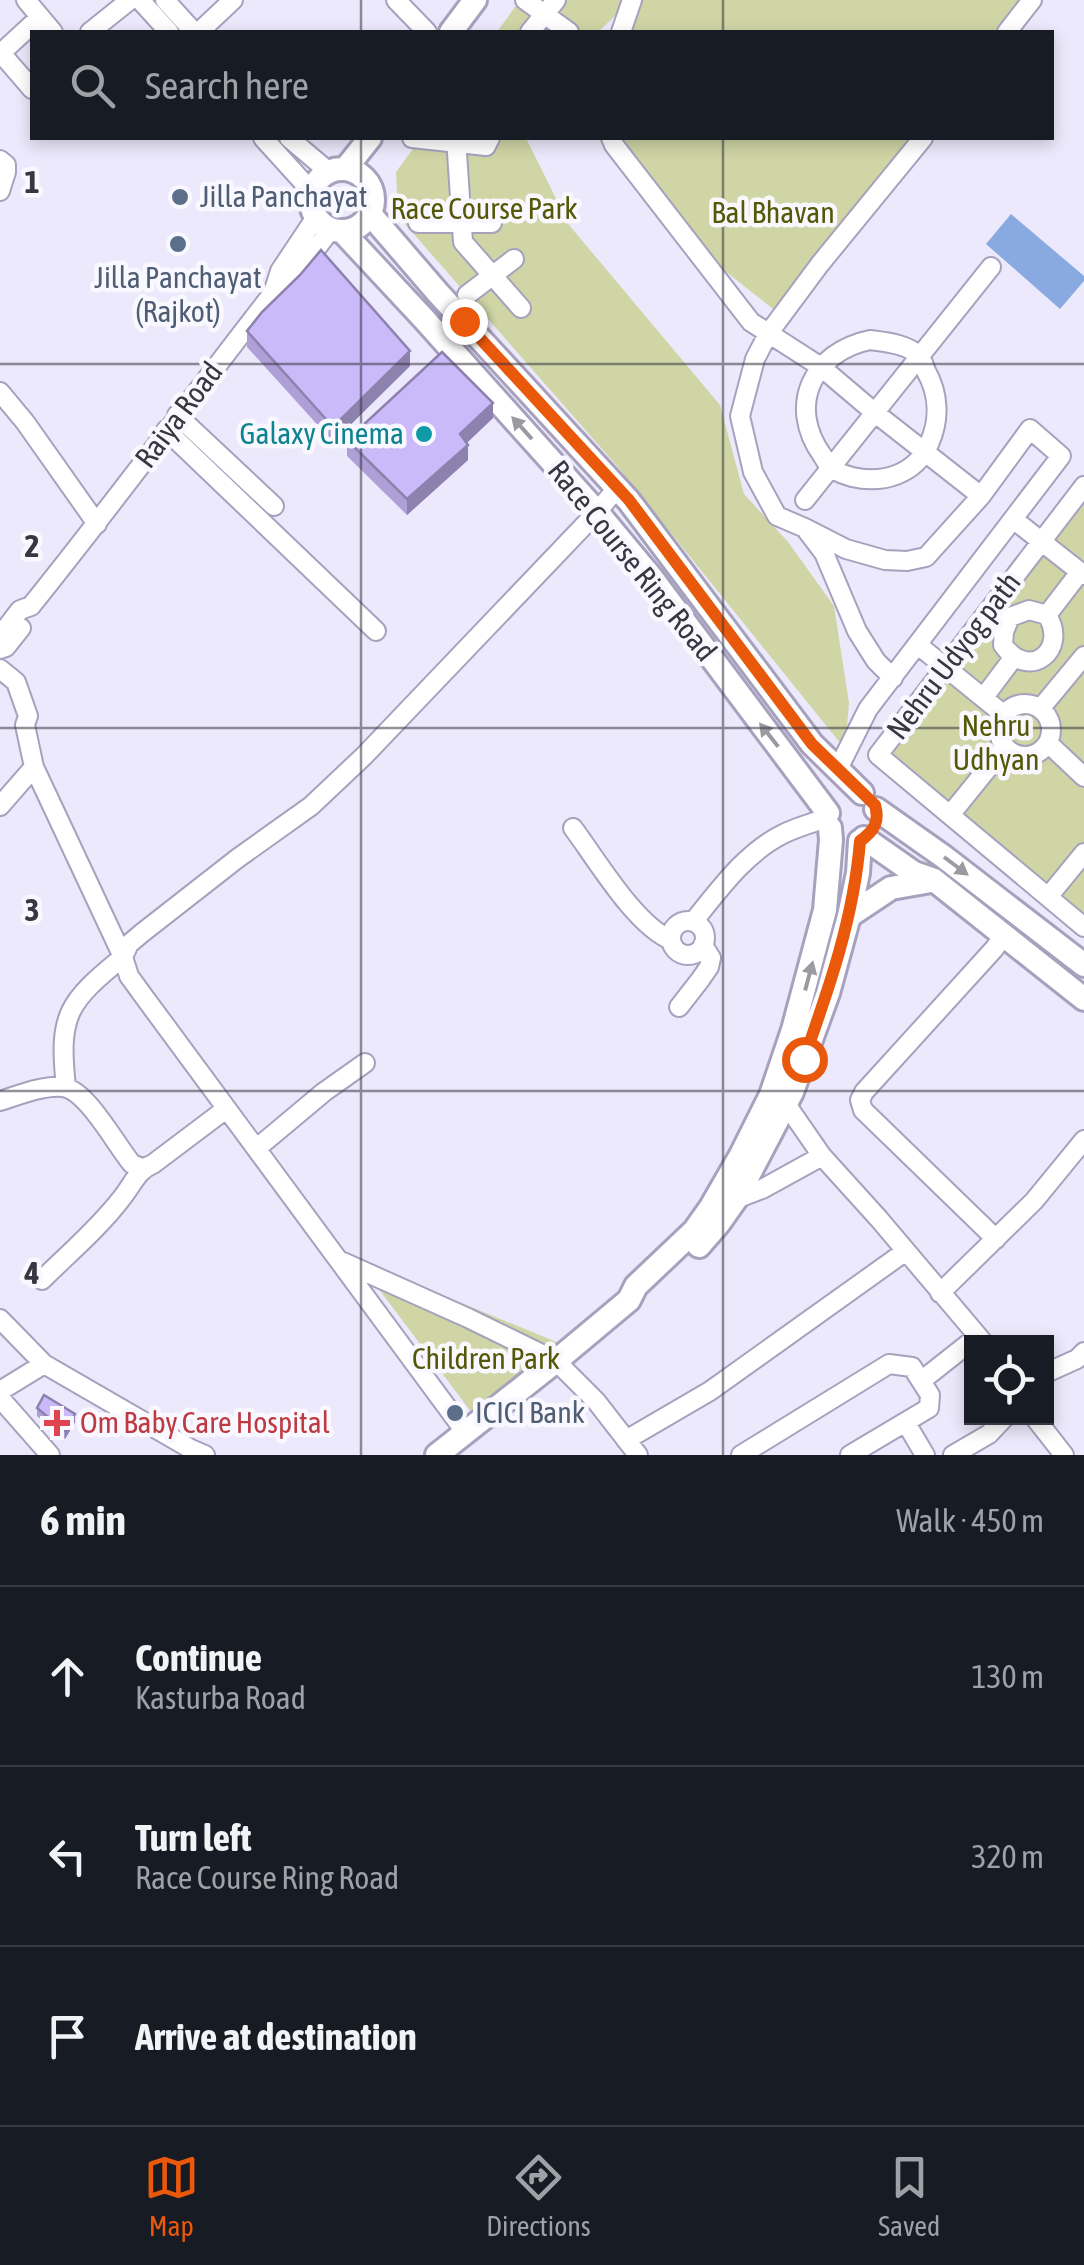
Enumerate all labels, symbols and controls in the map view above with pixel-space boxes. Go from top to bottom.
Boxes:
search box [30,30,1054,140]
icon: search [65,58,120,113]
text: Search here [145,64,309,107]
text: 1 [24,163,40,200]
place label: Jilla Panchayat [200,179,367,213]
marker: Jilla Panchayat [169,186,191,208]
park label: Race Course Park [390,191,578,225]
park label: Bal Bhavan [711,195,835,229]
marker: Jilla Panchayat (Rajkot) [167,233,189,255]
place label: Jilla Panchayat (Rajkot) [94,260,262,328]
route end [442,299,488,345]
street label: Raiya Road [128,355,229,474]
place label: Galaxy Cinema [240,416,404,450]
one-way arrow [511,416,534,440]
marker: Galaxy Cinema [413,423,435,445]
street label: Race Course Ring Road [542,453,724,667]
text: 2 [24,527,40,564]
street label: Nehru Udyog path [880,565,1027,745]
park label: Nehru Udhyan [952,708,1040,776]
one-way arrow [759,723,780,749]
one-way arrow [943,855,969,875]
text: 3 [24,891,40,928]
one-way arrow [802,960,817,991]
route start [782,1037,828,1083]
text: 4 [23,1254,40,1291]
map controls [964,1335,1054,1425]
button: locate [964,1335,1054,1425]
park label: Children Park [412,1341,560,1375]
place label: ICICI Bank [475,1395,585,1429]
marker: ICICI Bank [444,1402,466,1424]
place label: Om Baby Care Hospital [80,1405,330,1439]
marker: Om Baby Care Hospital [44,1410,70,1436]
text: 6 min [40,1496,126,1544]
text: Walk · 450 m [896,1502,1044,1539]
text: Continue [135,1636,262,1679]
icon: ahead [40,1649,95,1704]
text: 130 m [971,1658,1044,1695]
text: Kasturba Road [135,1679,306,1716]
text: Turn left [135,1816,251,1859]
icon: left [40,1829,95,1884]
text: 320 m [971,1838,1044,1875]
text: Race Course Ring Road [135,1859,399,1896]
icon: arrive [40,2009,95,2064]
text: Arrive at destination [135,2015,417,2058]
tab: Map [144,2150,199,2242]
tab: Directions [486,2150,591,2242]
tab: Saved [878,2150,940,2242]

